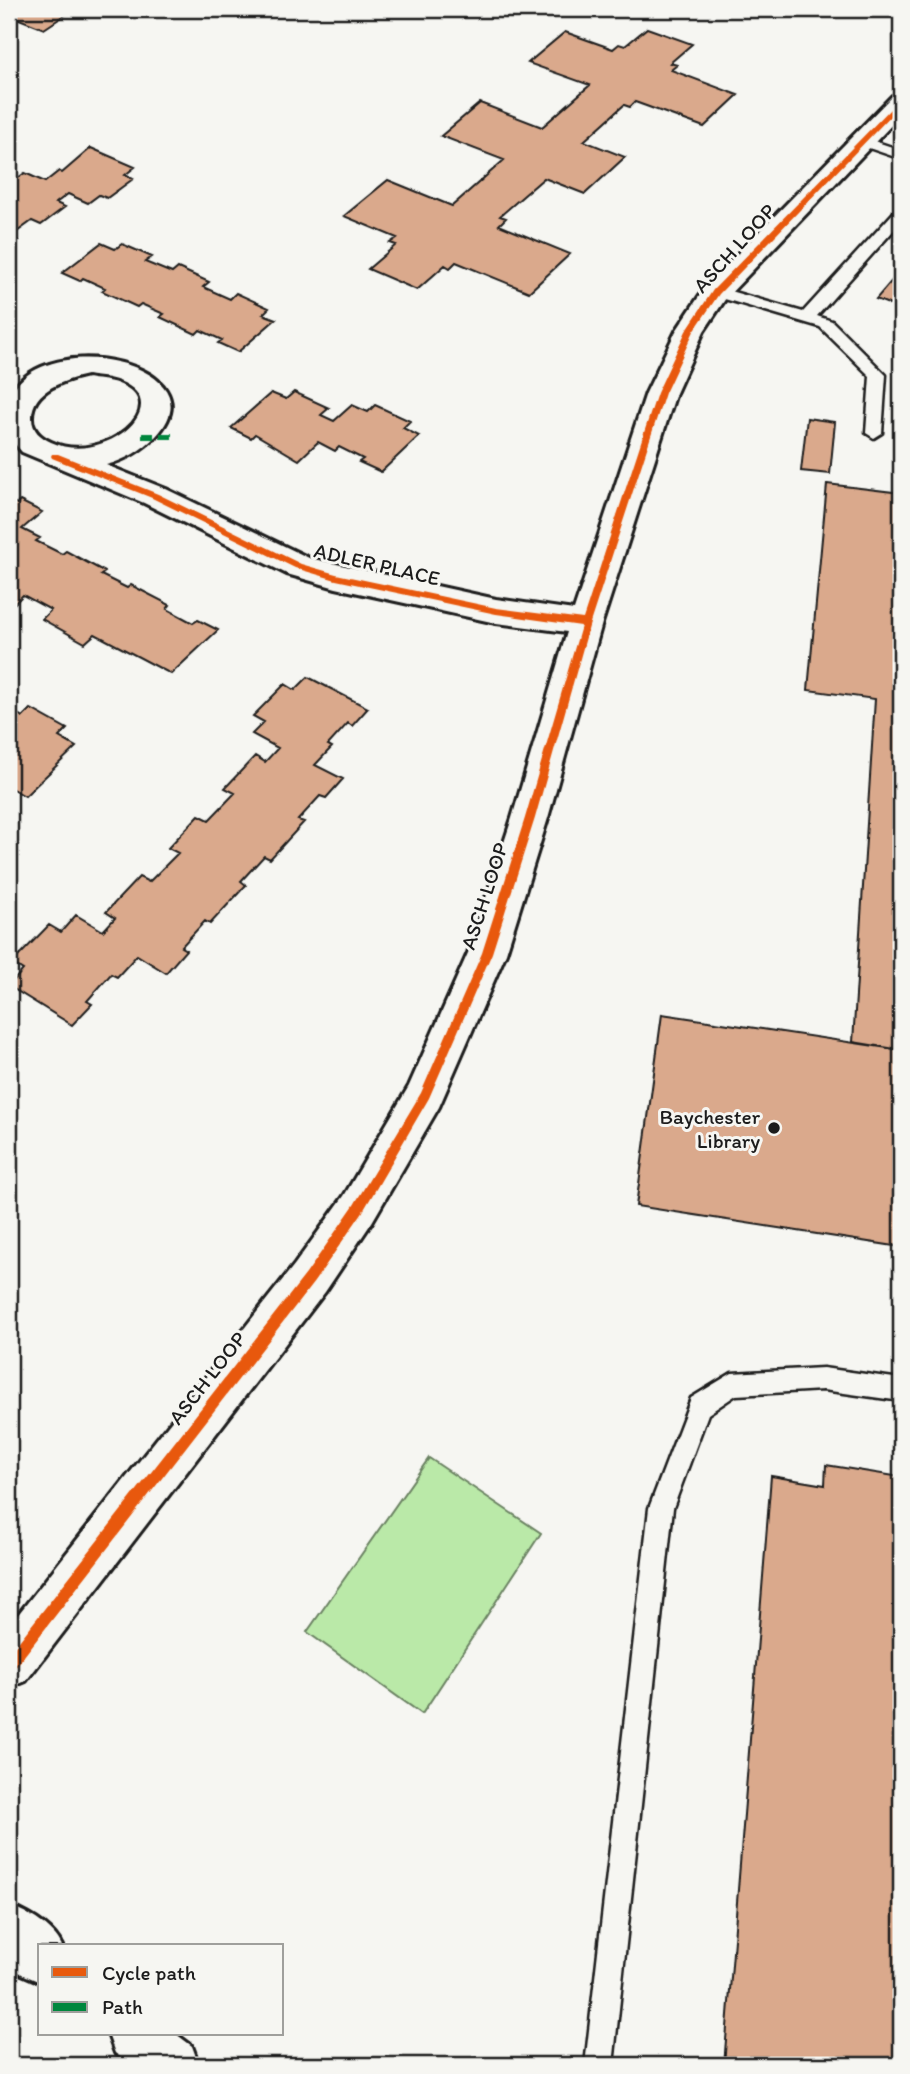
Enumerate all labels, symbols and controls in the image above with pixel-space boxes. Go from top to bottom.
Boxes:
street label: ASCH LOOP [688,198,780,298]
street label: ADLER PLACE [312,537,442,591]
street label: ASCH LOOP [455,839,513,953]
place label: Baychester Library [659,1104,761,1153]
marker: Baychester Library [766,1120,782,1136]
street label: ASCH LOOP [163,1327,251,1429]
legend [38,1944,284,2036]
text: Cycle path [102,1960,196,1985]
text: Path [102,1994,143,2019]

